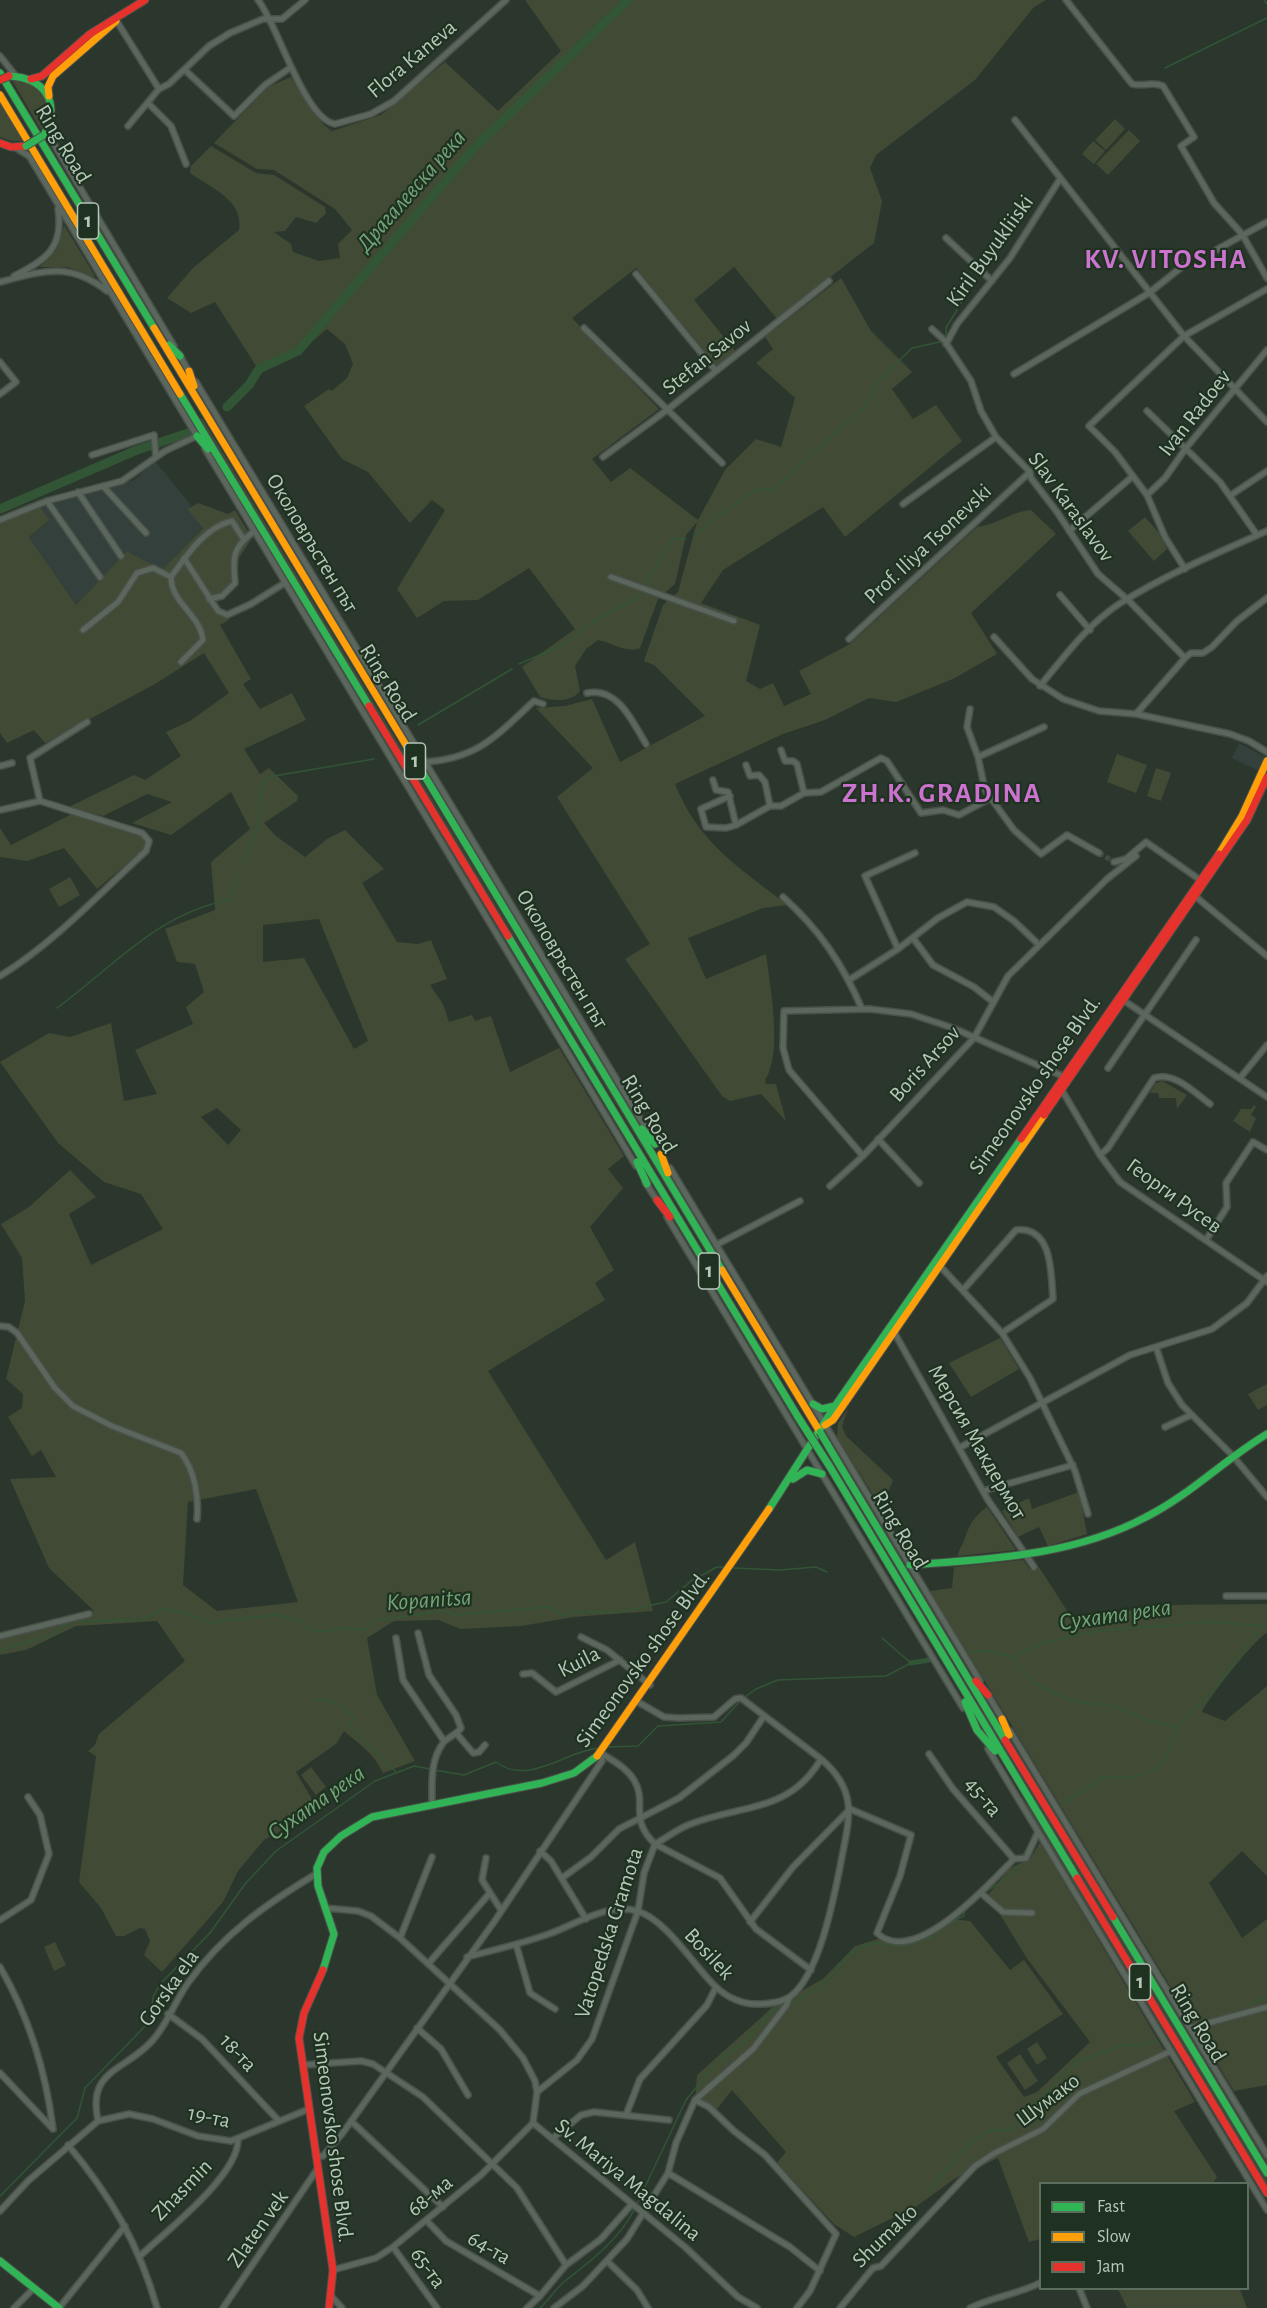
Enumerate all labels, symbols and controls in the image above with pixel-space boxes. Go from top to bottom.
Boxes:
street label: Flora Kaneva [362,14,462,104]
street label: Ring Road [29,100,97,188]
water label: Драгалевска река [350,124,472,258]
street label: Kiril Buyukliiski [941,190,1039,312]
road number: 1 [78,203,98,239]
district label: KV. VITOSHA [1084,243,1248,277]
street label: Stefan Savov [657,313,757,401]
street label: Ivan Radoev [1153,364,1237,462]
street label: Slav Karaslavov [1022,447,1120,567]
street label: Околовръстен път [260,469,364,617]
street label: Prof. Iliya Tsonevski [859,478,997,610]
street label: Ring Road [354,639,422,727]
road number: 1 [404,743,426,779]
district label: ZH.K. GRADINA [842,777,1042,811]
street label: Околовръстен път [510,885,614,1033]
street label: Simeonovsko shose Blvd. [963,990,1107,1180]
street label: Boris Arsov [884,1020,966,1108]
street label: Ring Road [615,1070,683,1158]
street label: Георги Русев [1121,1152,1227,1240]
road number: 1 [698,1253,720,1289]
street label: Мерсия Макдермот [922,1360,1032,1524]
street label: Ring Road [866,1486,934,1574]
street label: Simeonovsko shose Blvd. [570,1565,716,1753]
water label: Kopanitsa [385,1583,473,1617]
water label: Сухата река [1057,1593,1173,1637]
street label: Kuila [553,1640,605,1684]
water label: Сухата река [262,1759,370,1847]
street label: 45-та [959,1771,1007,1823]
street label: Vatopedska Gramota [569,1844,649,2022]
street label: Bosilek [678,1923,740,1985]
street label: Gorska ela [133,1945,205,2031]
road number: 1 [1130,1964,1150,2000]
street label: Ring Road [1164,1979,1232,2067]
street label: 18-та [214,2028,262,2078]
street label: Simeonovsko shose Blvd. [307,2030,359,2244]
street label: Шумако [1011,2067,1085,2133]
street label: 19-та [185,2100,233,2134]
street label: Sv. Mariya Magdalina [550,2113,706,2247]
street label: Zhasmin [146,2154,218,2226]
street label: 68-ма [402,2170,458,2222]
legend [1039,2182,1249,2290]
street label: Zlaten vek [222,2185,294,2273]
street label: Shumako [847,2198,923,2274]
text: Fast [1097,2198,1125,2216]
street label: 64-та [463,2225,515,2271]
text: Slow [1097,2228,1130,2246]
street label: 65-та [404,2242,452,2294]
text: Jam [1097,2258,1125,2276]

